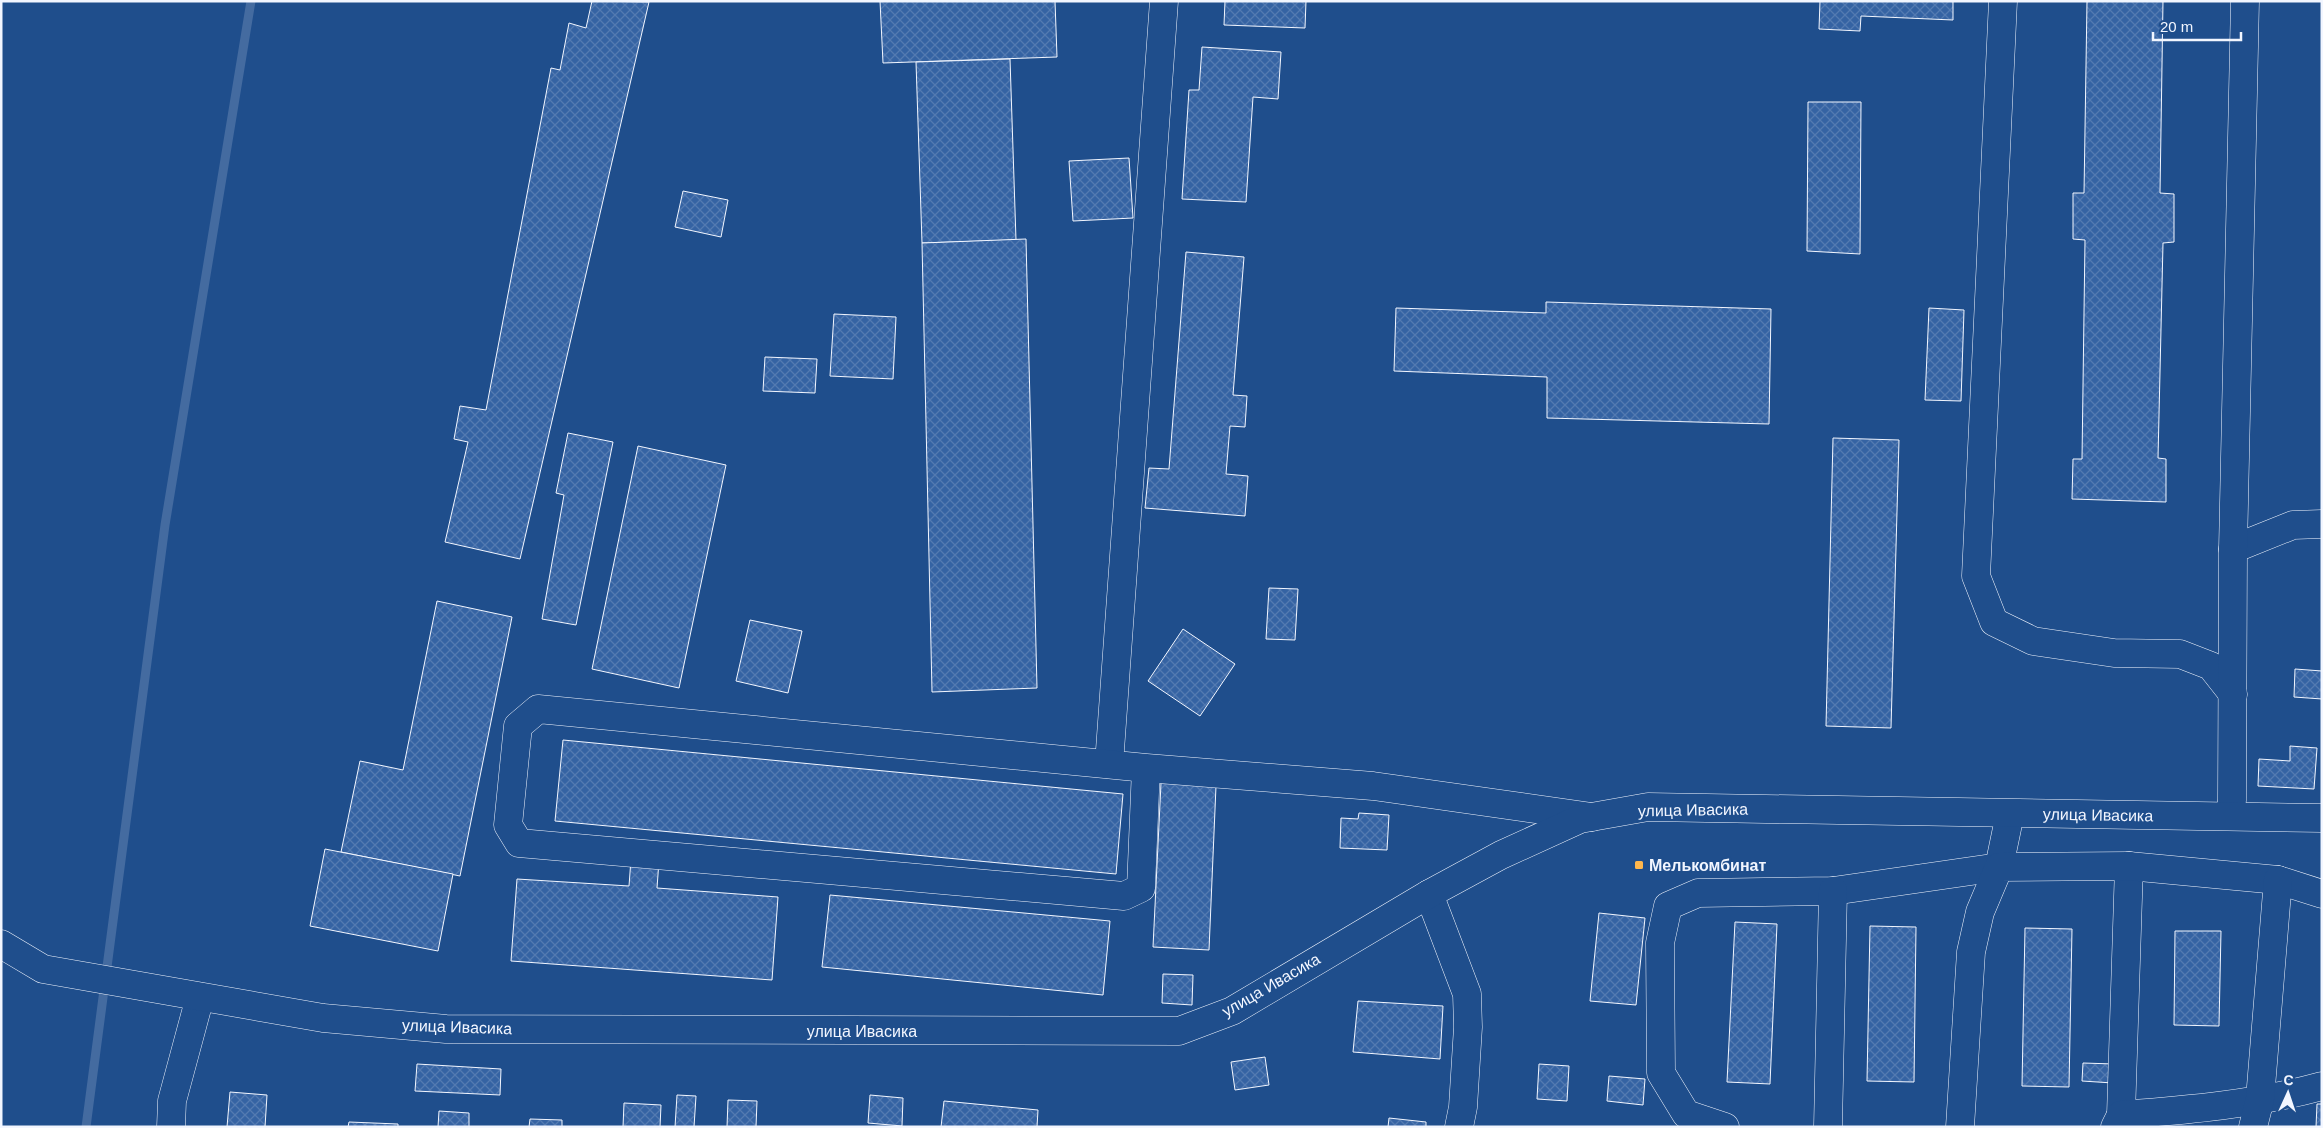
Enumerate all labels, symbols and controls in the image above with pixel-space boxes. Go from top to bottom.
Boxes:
scale bar [2153,10,2240,42]
text: 20 m [2160,18,2193,35]
street label: улица Ивасика [1638,801,1748,819]
street label: улица Ивасика [2043,806,2153,824]
place label: Мелькомбинат [1649,857,1766,874]
marker: Мелькомбинат [1633,859,1645,871]
street label: улица Ивасика [1219,950,1323,1020]
street label: улица Ивасика [402,1017,513,1037]
street label: улица Ивасика [807,1023,917,1040]
north arrow [2263,1068,2313,1118]
text: С [2283,1072,2294,1088]

